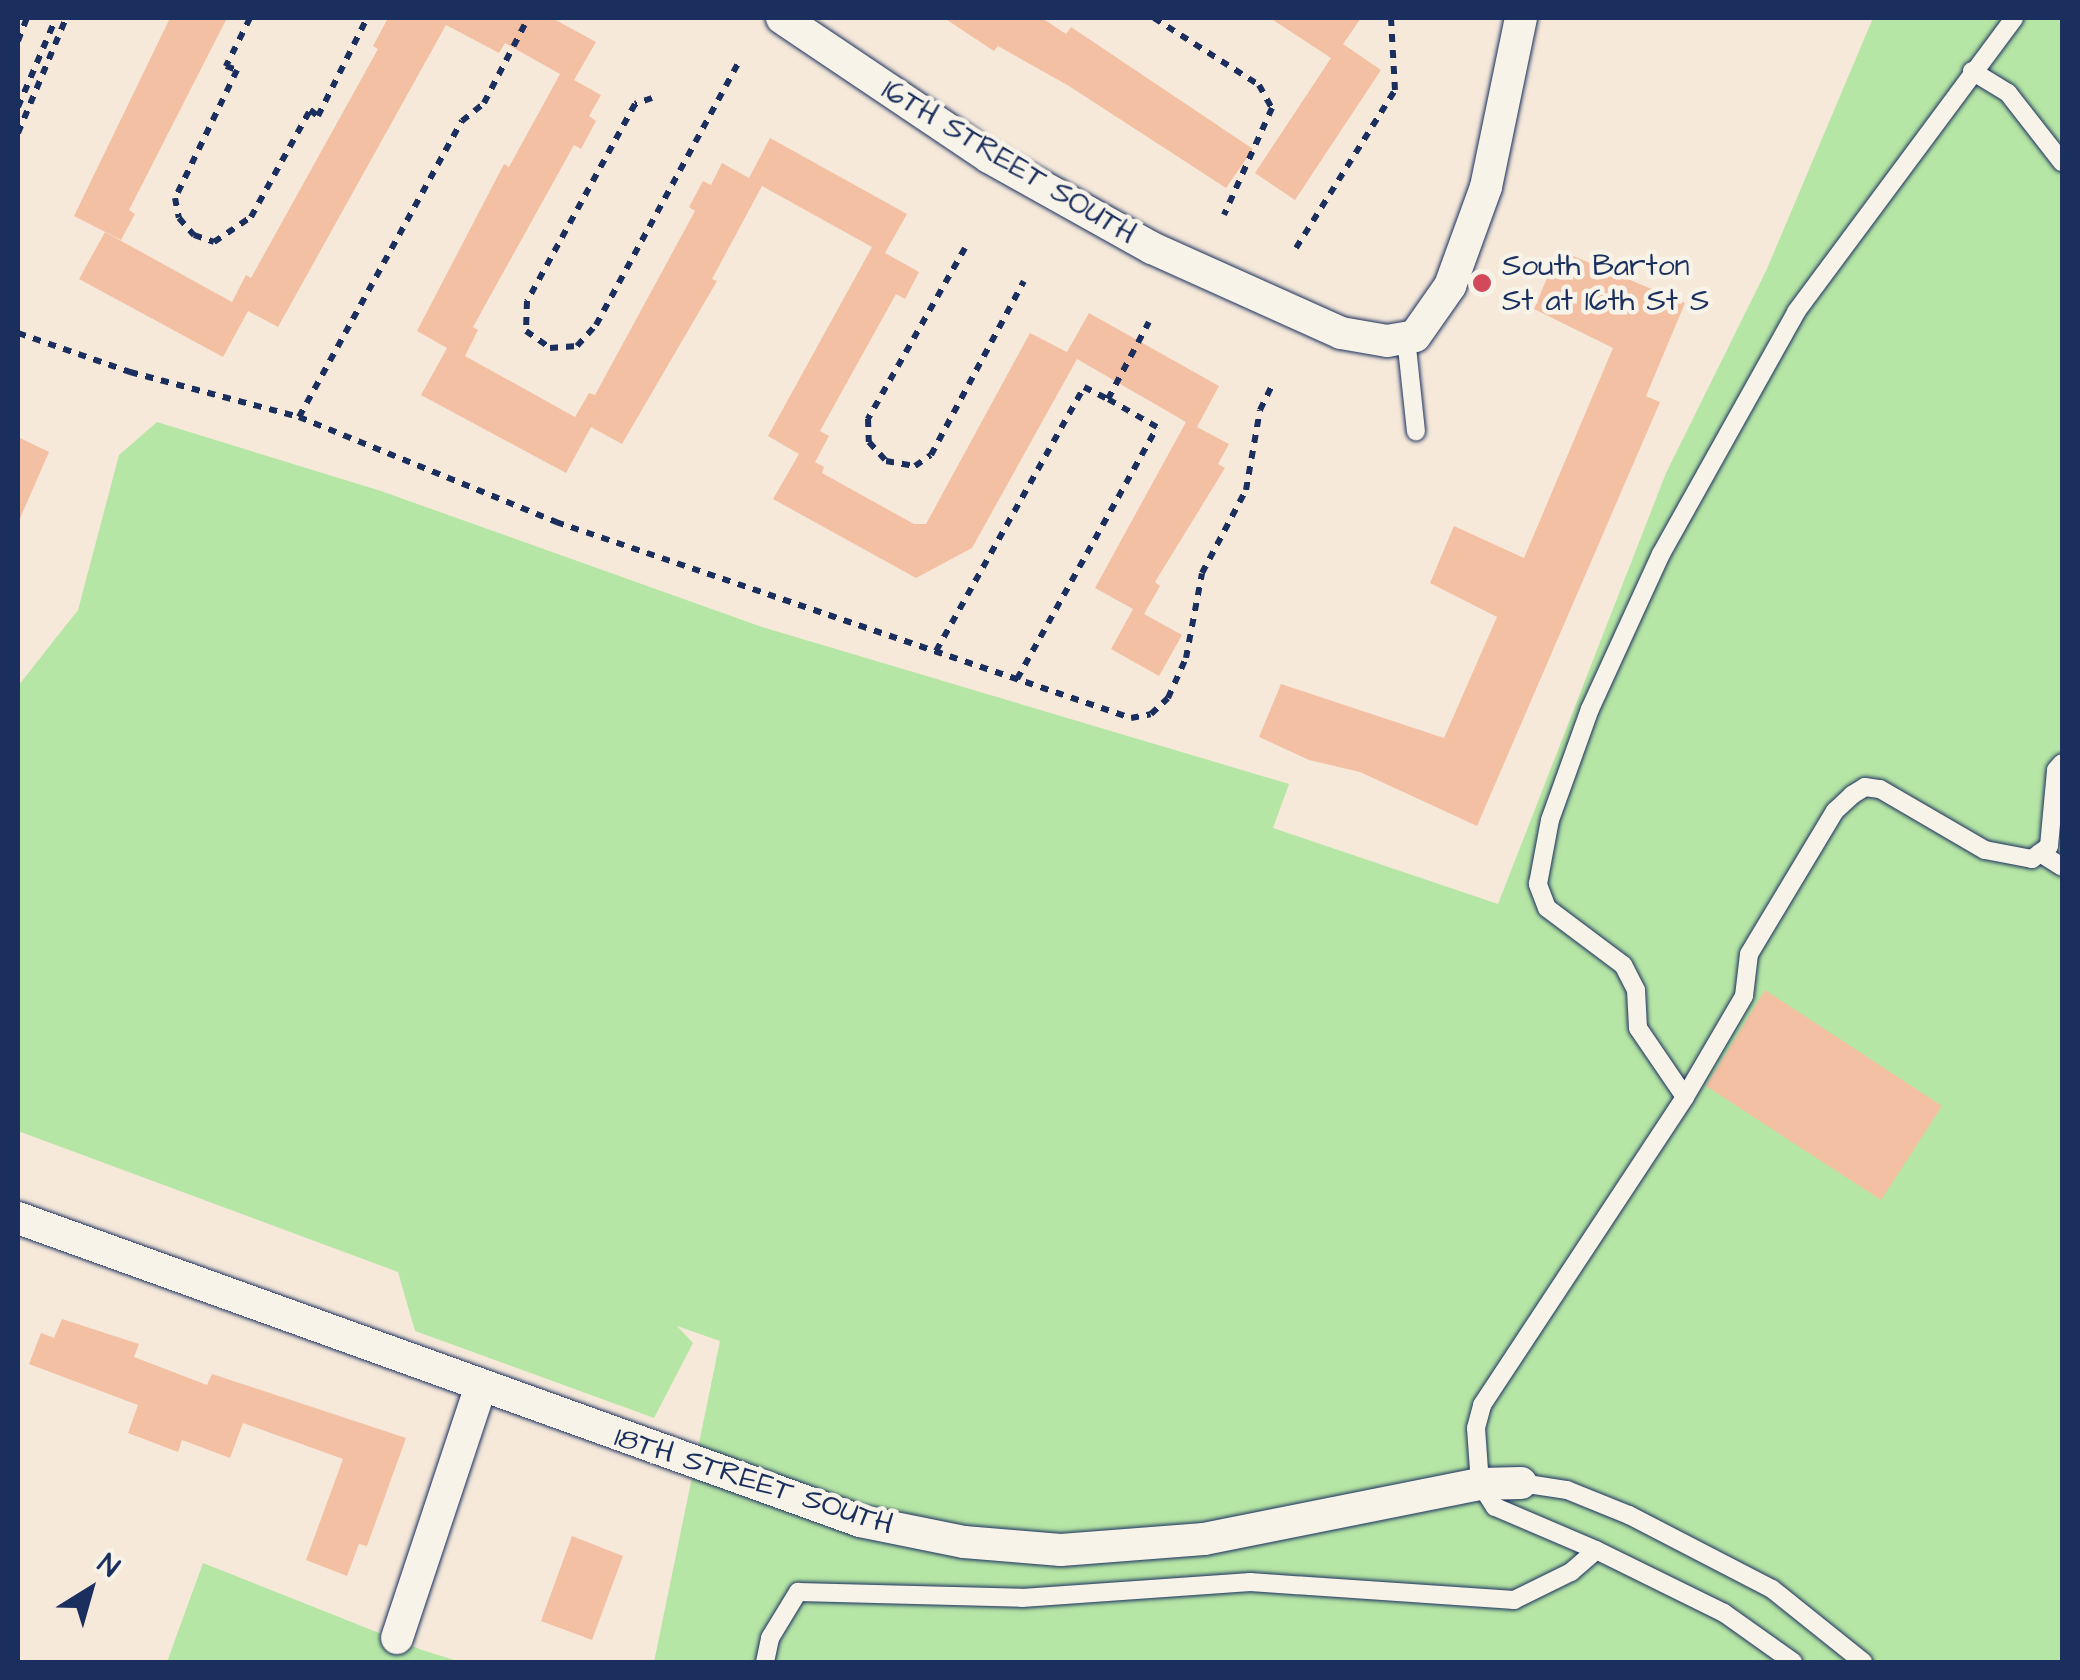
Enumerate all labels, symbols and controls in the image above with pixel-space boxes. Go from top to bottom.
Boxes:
street label: 16TH STREET SOUTH [875,72,1143,252]
place label: South Barton St at 16th St S [1502,248,1709,318]
marker: South Barton St at 16th St S [1471,272,1493,294]
street label: 18TH STREET SOUTH [610,1419,898,1543]
north arrow [40,1540,140,1640]
text: N [90,1545,127,1586]

